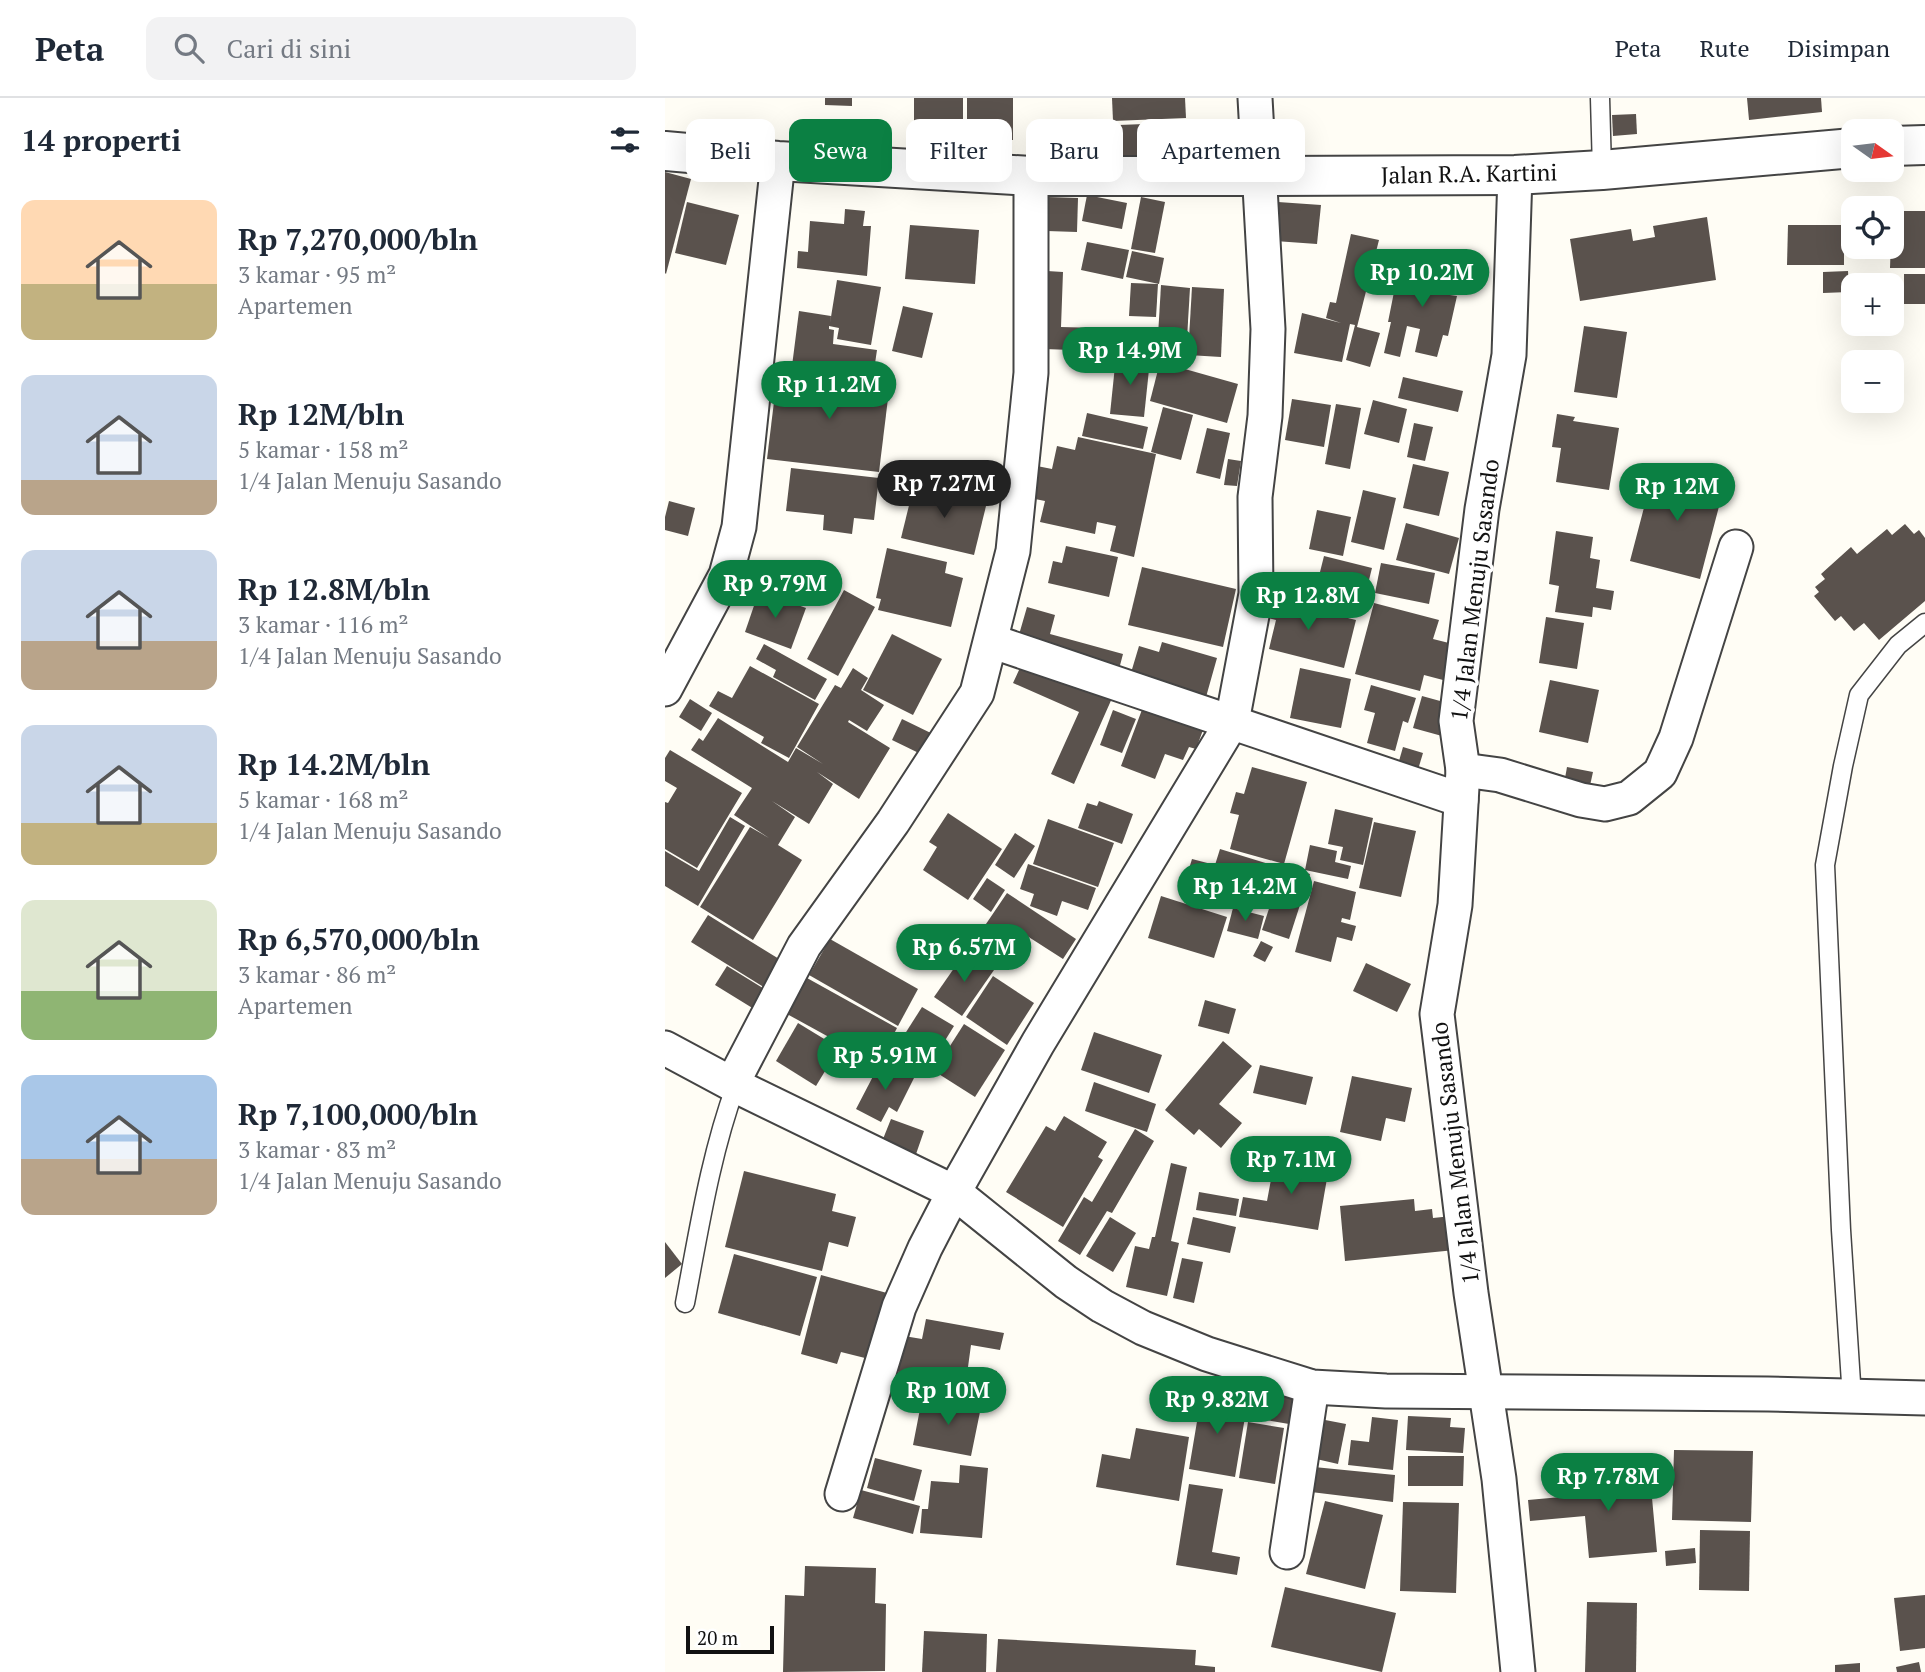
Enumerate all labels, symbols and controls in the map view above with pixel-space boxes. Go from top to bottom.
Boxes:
search box [146,17,636,80]
text: Peta [35,27,104,70]
icon: search [170,29,208,67]
text: Cari di sini [226,31,351,65]
text: Peta [1615,32,1661,64]
text: Rute [1699,32,1749,64]
text: Disimpan [1787,32,1890,64]
chip: Beli [686,119,775,182]
chip: Sewa [789,119,892,182]
chip: Filter [906,119,1012,182]
chip: Baru [1026,119,1123,182]
chip: Apartemen [1137,119,1305,182]
north arrow [1841,119,1904,182]
map controls [1841,119,1904,413]
text: 14 properti [21,120,181,160]
icon: filters [606,121,644,159]
street label: Jalan R.A. Kartini [1380,156,1558,191]
button: locate [1841,196,1904,259]
text: Rp 7,270,000/bln [238,219,478,259]
icon: home [77,228,161,312]
pin: Rp 10.2M [1350,250,1494,309]
text: Rp 10.2M [1370,256,1474,287]
text: 3 kamar · 95 m² [238,259,396,290]
button: + [1841,273,1904,336]
text: Apartemen [238,290,352,321]
pin: Rp 14.9M [1058,328,1202,387]
text: Rp 14.9M [1078,334,1182,365]
button: − [1841,350,1904,413]
pin: Rp 11.2M [757,362,901,421]
text: Rp 11.2M [777,368,881,399]
text: Rp 12M/bln [238,394,404,434]
icon: home [77,403,161,487]
text: 5 kamar · 158 m² [238,434,408,465]
street label: 1/4 Jalan Menuju Sasando [1443,457,1506,723]
pin: Rp 7.27M [872,460,1016,520]
pin: Rp 12M [1620,464,1734,523]
text: 1/4 Jalan Menuju Sasando [238,465,502,496]
text: Rp 7.27M [893,467,995,498]
text: Rp 12M [1635,470,1719,501]
pin: Rp 9.79M [703,560,847,620]
text: Rp 9.79M [723,567,827,598]
text: Rp 12.8M/bln [238,569,430,609]
pin: Rp 12.8M [1236,573,1380,632]
icon: home [77,578,161,662]
text: Rp 12.8M [1256,579,1360,610]
text: 3 kamar · 116 m² [238,609,408,640]
text: 1/4 Jalan Menuju Sasando [238,640,502,671]
text: Rp 14.2M/bln [238,744,430,784]
icon: home [77,753,161,837]
text: 5 kamar · 168 m² [238,784,408,815]
text: 1/4 Jalan Menuju Sasando [238,815,502,846]
pin: Rp 14.2M [1173,864,1317,923]
text: Rp 14.2M [1193,870,1297,901]
text: Rp 6,570,000/bln [238,919,480,959]
pin: Rp 6.57M [892,924,1036,984]
icon: home [77,928,161,1012]
text: Rp 6.57M [912,931,1016,962]
text: 3 kamar · 86 m² [238,959,396,990]
text: Apartemen [238,990,352,1021]
street label: 1/4 Jalan Menuju Sasando [1423,1020,1486,1286]
pin: Rp 5.91M [813,1032,957,1092]
text: Rp 5.91M [833,1039,937,1070]
text: Rp 7,100,000/bln [238,1094,478,1134]
icon: home [77,1103,161,1187]
text: 3 kamar · 83 m² [238,1134,396,1165]
pin: Rp 7.1M [1226,1136,1356,1196]
text: Rp 7.1M [1246,1143,1336,1174]
text: 1/4 Jalan Menuju Sasando [238,1165,502,1196]
pin: Rp 10M [891,1368,1005,1427]
text: Rp 10M [906,1374,990,1405]
pin: Rp 9.82M [1145,1376,1289,1436]
text: Rp 9.82M [1165,1383,1269,1414]
pin: Rp 7.78M [1536,1454,1680,1513]
text: Rp 7.78M [1557,1460,1659,1491]
scale bar [686,1623,773,1655]
text: 20 m [697,1625,738,1650]

